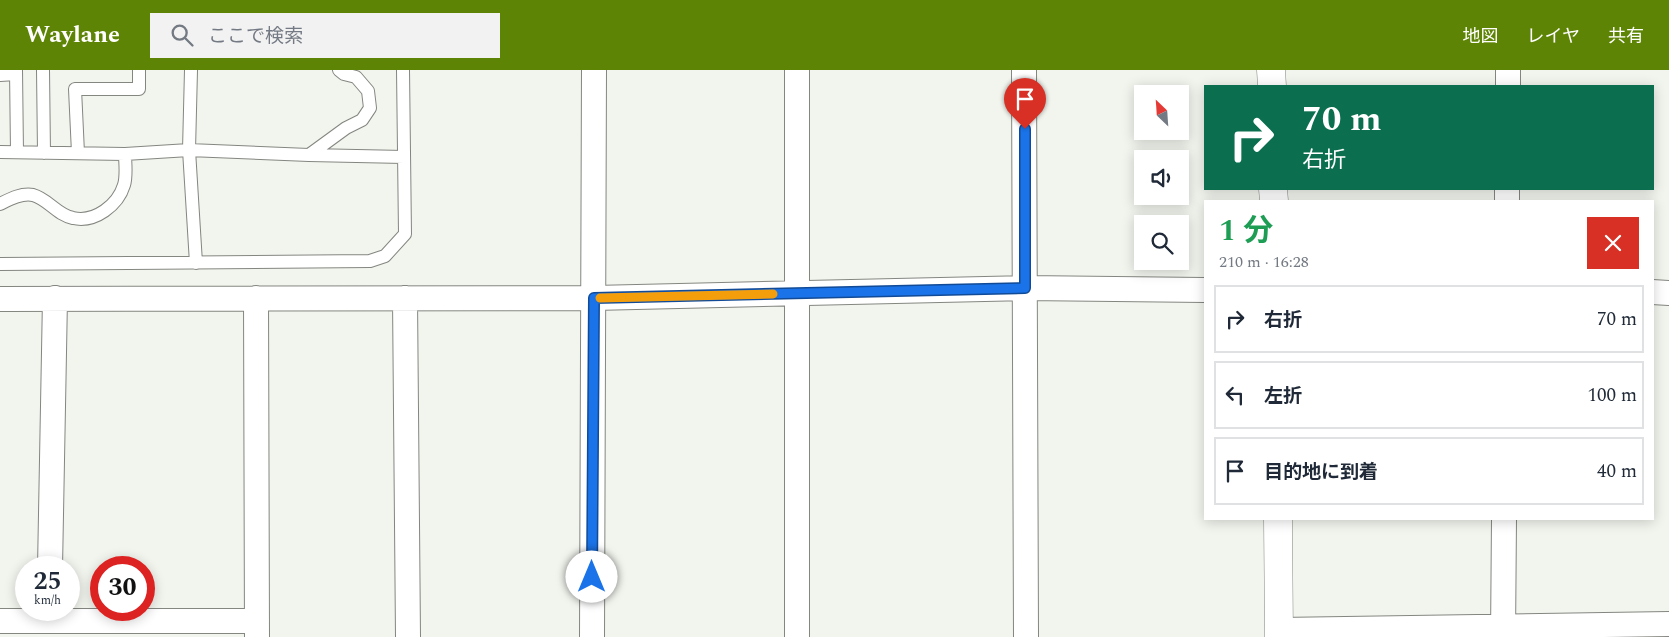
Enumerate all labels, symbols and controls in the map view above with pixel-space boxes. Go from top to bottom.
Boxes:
search box [150,13,500,58]
text: Waylane [25,17,120,53]
icon: search [168,21,196,49]
text: ここで検索 [208,22,303,51]
text: 地図 [1463,23,1499,50]
text: レイヤ [1527,23,1580,50]
text: 共有 [1608,23,1644,50]
pin [1004,78,1046,129]
icon: arrive [1011,85,1039,113]
north arrow [1134,85,1189,140]
map controls [1134,85,1189,270]
text: 70 m [1302,93,1382,146]
icon: right [1219,105,1284,170]
text: 右折 [1302,144,1346,177]
button: sound [1134,150,1189,205]
text: 1 分 [1219,208,1273,254]
button: search [1134,215,1189,270]
button: close [1587,217,1639,269]
text: 210 m · 16:28 [1219,250,1309,274]
icon: right [1221,305,1249,333]
text: 70 m [1597,305,1637,334]
text: 右折 [1264,306,1302,335]
icon: left [1221,381,1249,409]
text: 100 m [1587,381,1637,410]
text: 左折 [1264,382,1302,411]
icon: arrive [1221,457,1249,485]
text: 40 m [1597,457,1637,486]
text: 目的地に到着 [1264,458,1378,487]
position arrow [565,550,617,602]
speed limit sign: 30 [90,556,155,621]
text: 25 [33,563,62,601]
text: km/h [34,591,61,610]

